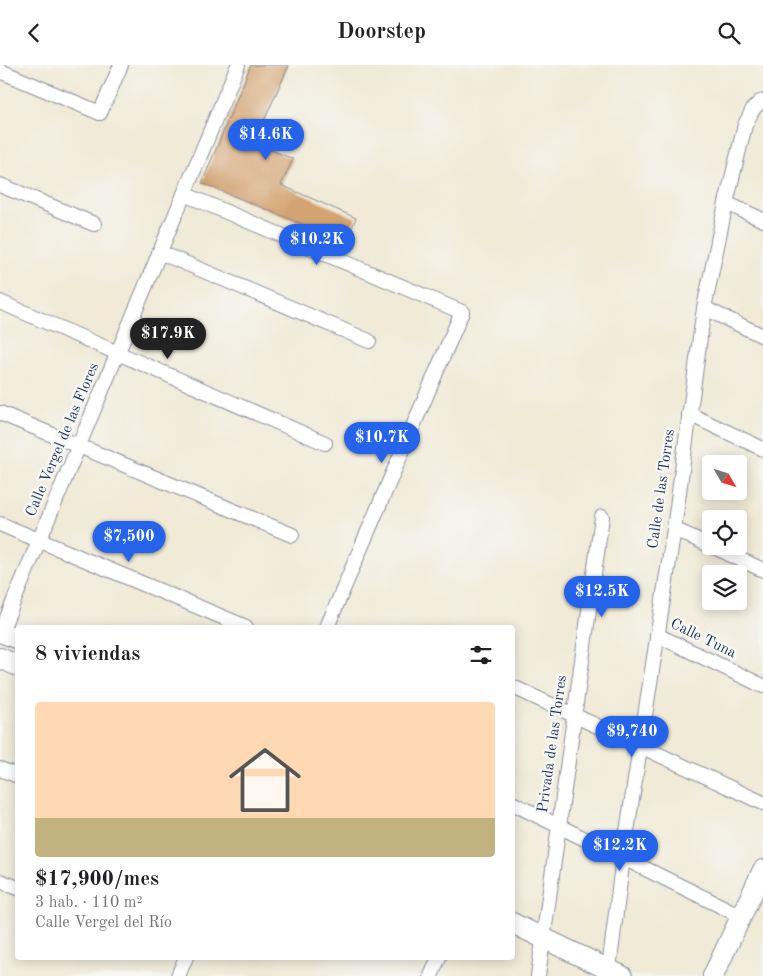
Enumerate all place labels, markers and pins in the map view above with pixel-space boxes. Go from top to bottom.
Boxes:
pin: $14.6K [225,119,307,161]
pin: $10.2K [276,223,358,266]
pin: $17.9K [127,317,209,360]
pin: $10.7K [341,421,423,464]
pin: $7,500 [88,521,170,563]
pin: $12.5K [561,575,643,618]
pin: $9,740 [591,715,673,758]
pin: $12.2K [579,829,661,872]

